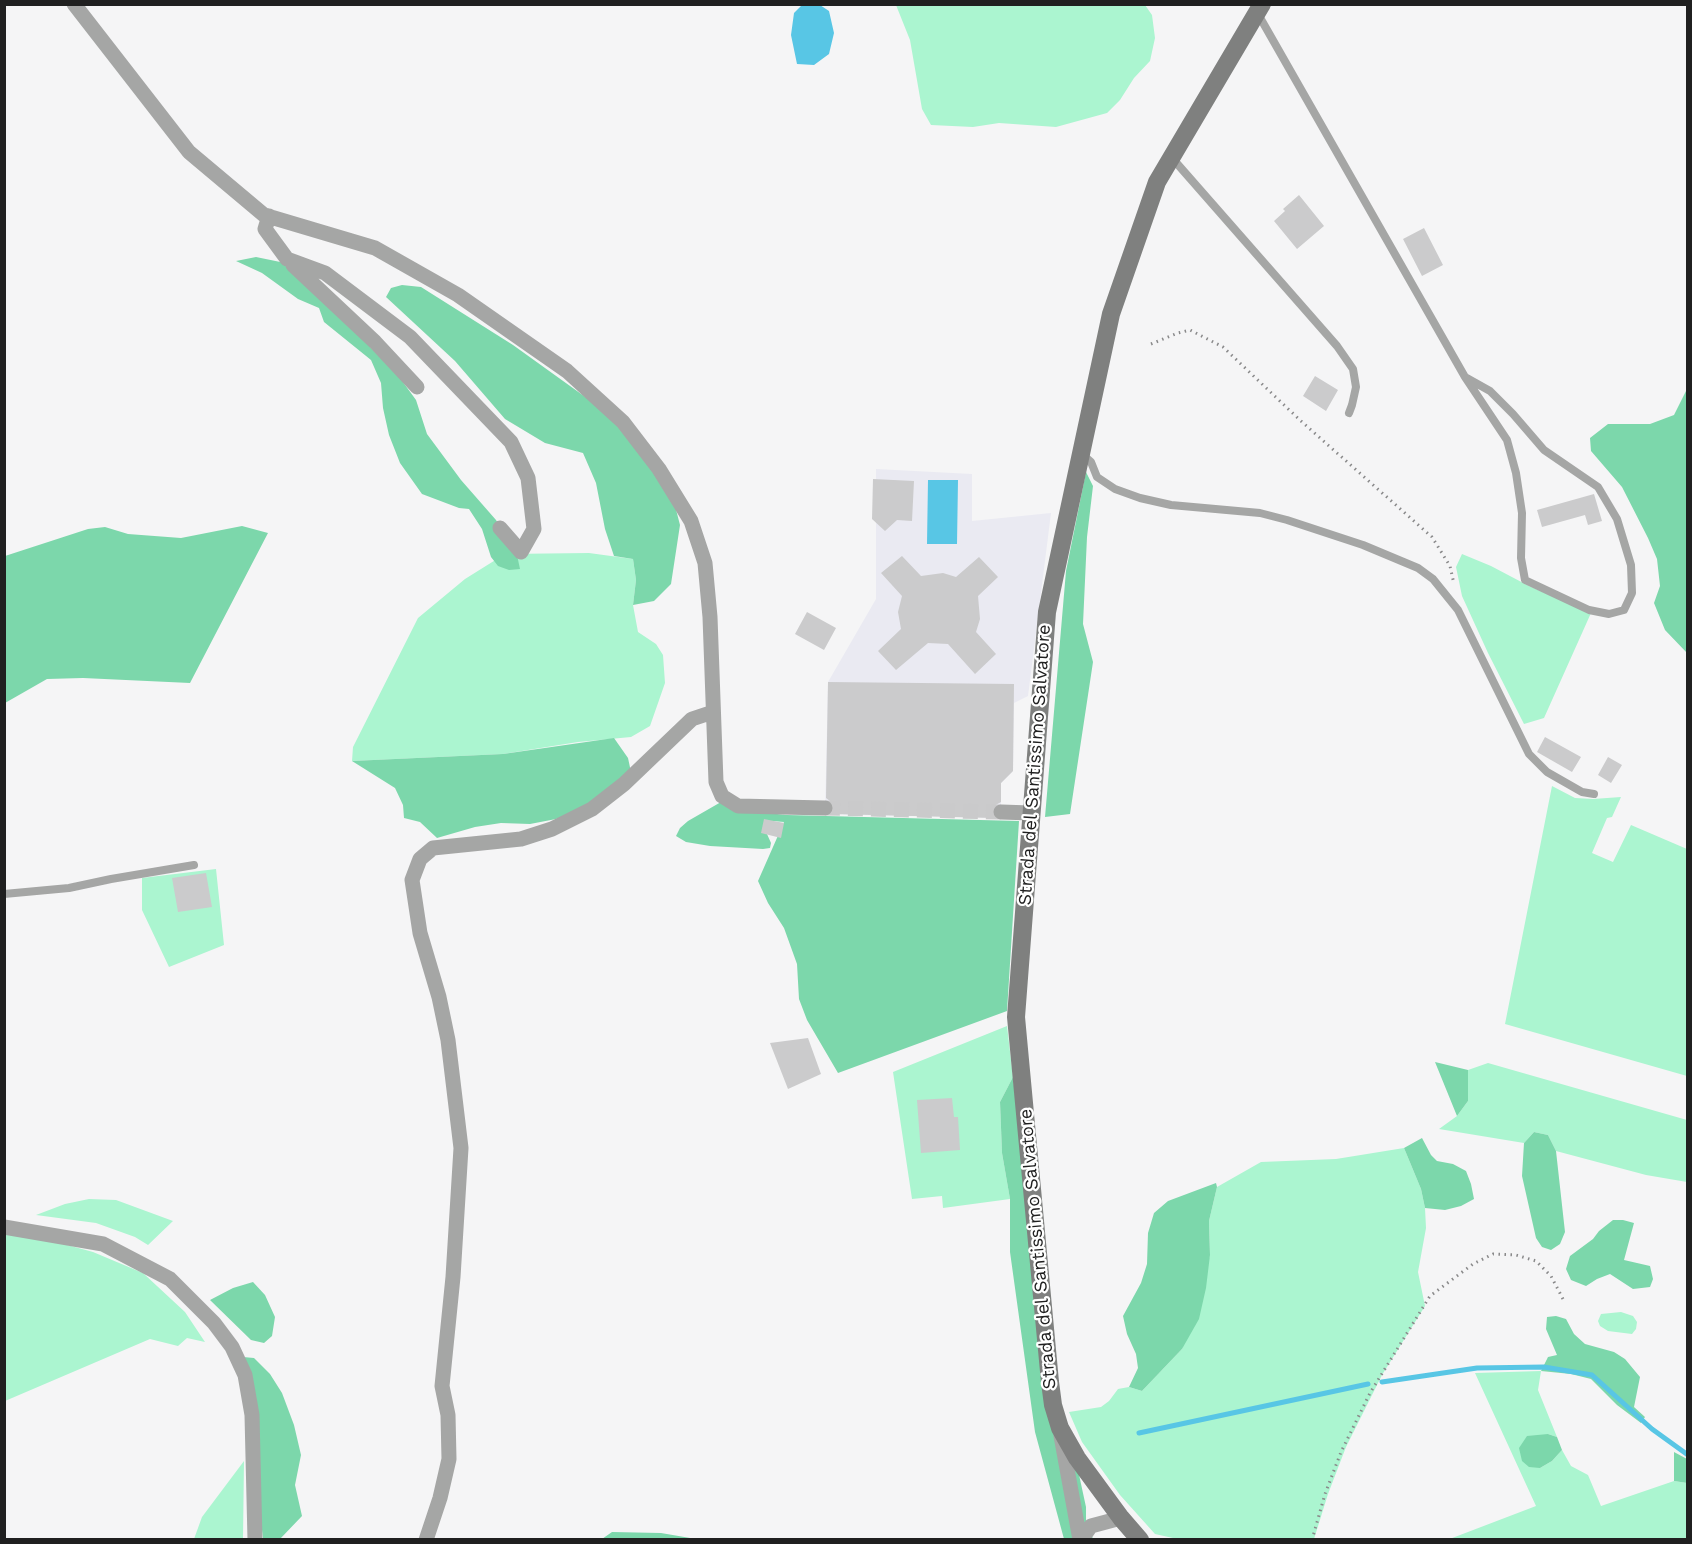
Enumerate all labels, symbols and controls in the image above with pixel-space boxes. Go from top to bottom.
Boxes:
street label: Strada del Santissimo Salvatore [1014,624,1056,906]
street label: Strada del Santissimo Salvatore [1015,1108,1061,1390]

